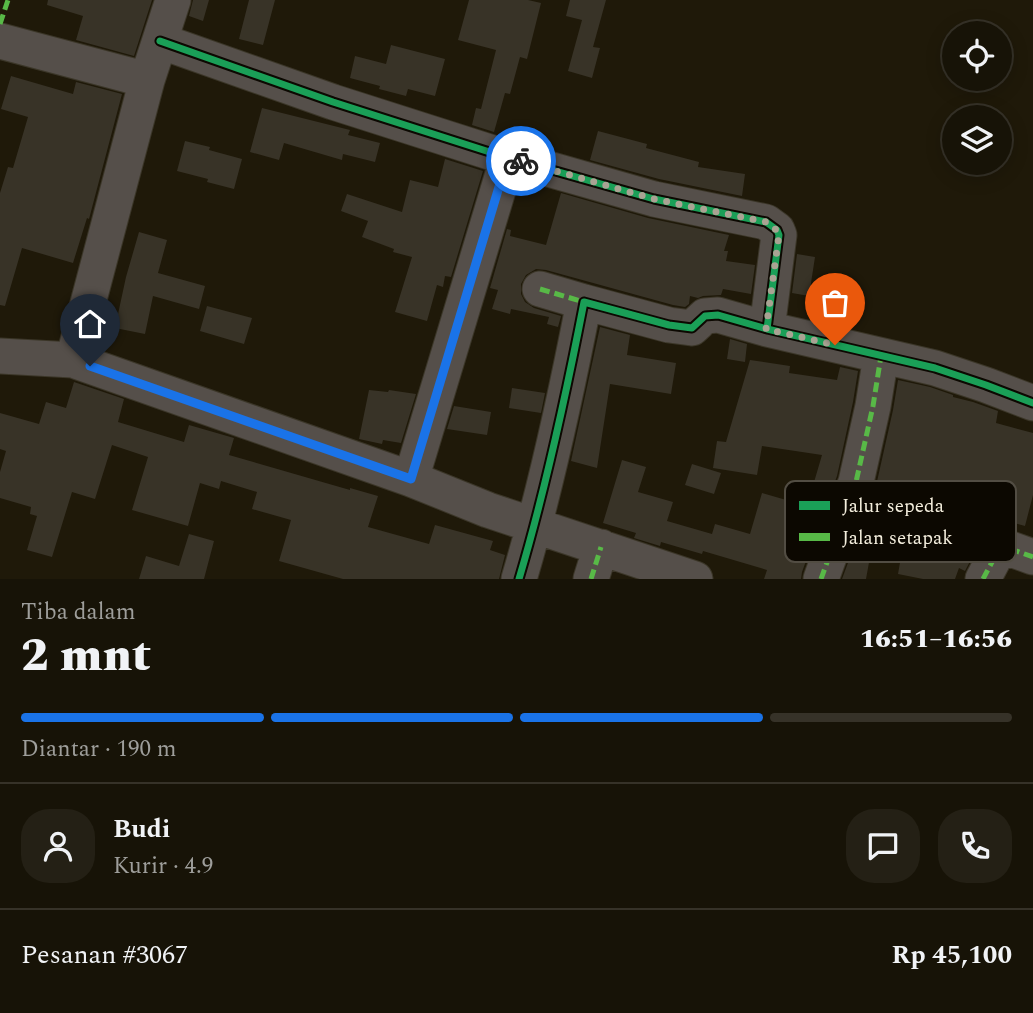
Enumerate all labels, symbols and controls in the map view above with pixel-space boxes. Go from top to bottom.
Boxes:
map controls [942,21,1012,175]
button: locate [942,21,1012,91]
button: layers [942,105,1012,175]
courier [486,126,556,196]
icon: bike [502,142,540,180]
pin [805,273,865,345]
icon: bag [816,284,854,322]
pin [60,294,120,366]
icon: home [71,305,109,343]
legend [785,481,1016,562]
text: Jalur sepeda [842,492,945,521]
text: Jalan setapak [842,524,953,553]
text: Tiba dalam [21,595,135,630]
text: 16:51–16:56 [860,619,1012,659]
text: 2 mnt [21,621,151,691]
text: Diantar · 190 m [21,732,176,767]
button: person [21,809,95,883]
text: Budi [113,809,171,849]
button: chat [846,809,920,883]
button: phone [938,809,1012,883]
text: Kurir · 4.9 [113,849,213,884]
text: Pesanan #3067 [21,935,188,975]
text: Rp 45,100 [891,935,1012,975]

